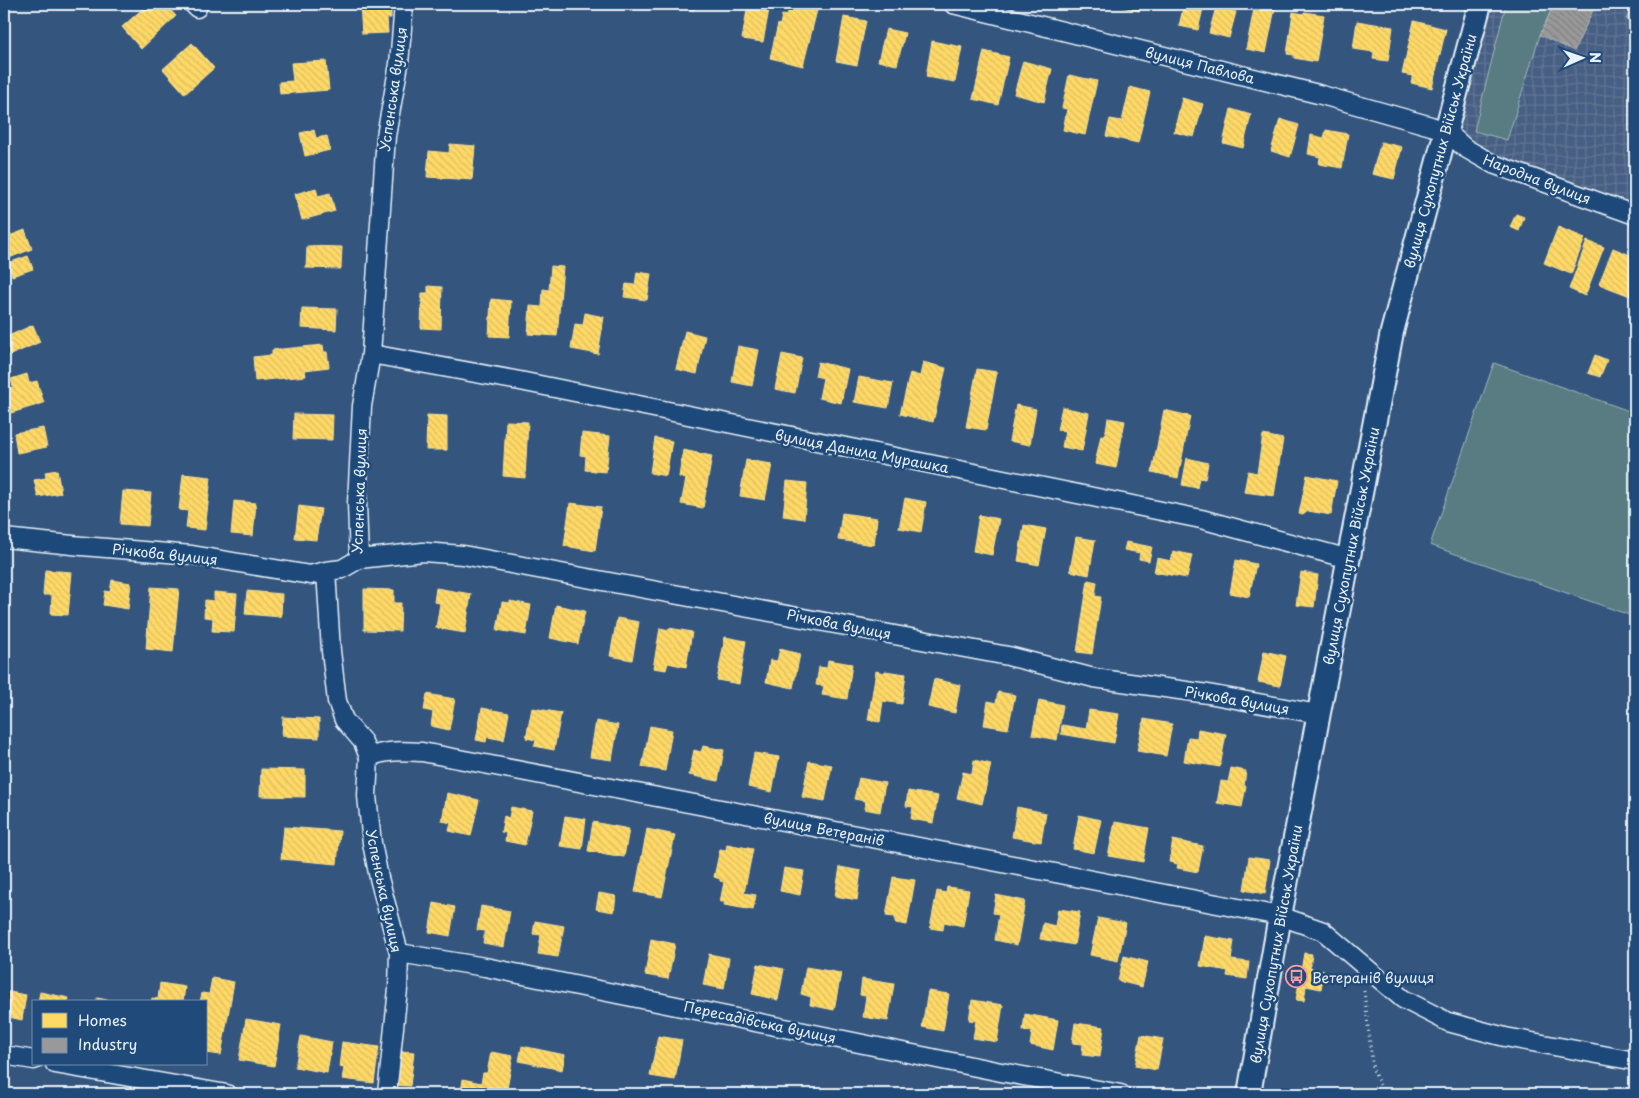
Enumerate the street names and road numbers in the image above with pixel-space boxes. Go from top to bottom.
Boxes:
street label: Успенська вулиця [374,25,412,153]
street label: вулиця Сухопутних Військ України [1399,31,1481,271]
street label: вулиця Павлова [1143,41,1257,89]
street label: Народна вулиця [1480,149,1594,209]
street label: вулиця Данила Мурашка [773,424,951,478]
street label: вулиця Сухопутних Військ України [1318,425,1384,667]
street label: Успенська вулиця [346,428,372,554]
street label: Річкова вулиця [111,538,219,570]
street label: Річкова вулиця [785,604,893,644]
street label: Річкова вулиця [1183,680,1291,720]
street label: вулиця Ветеранів [762,807,886,851]
street label: вулиця Сухопутних Військ України [1245,823,1307,1065]
street label: Успенська вулиця [361,827,407,955]
street label: Пересадівська вулиця [682,996,838,1048]

